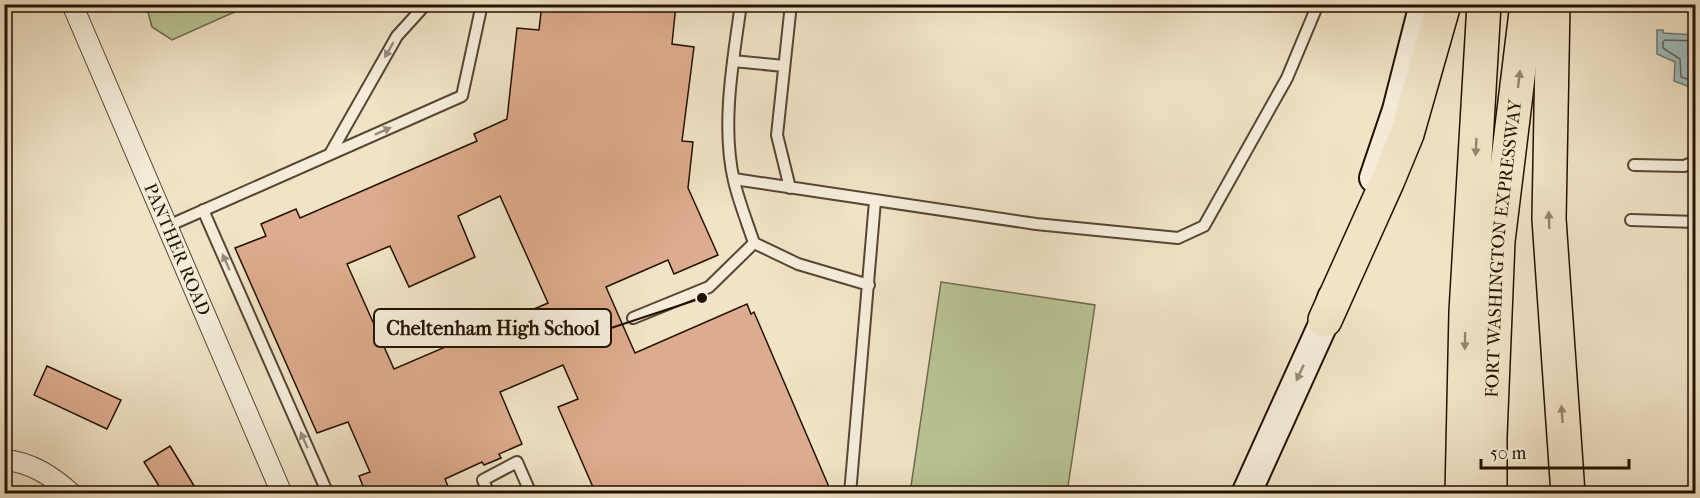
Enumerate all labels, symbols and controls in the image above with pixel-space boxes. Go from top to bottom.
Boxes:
one-way arrow [384,41,394,58]
one-way arrow [1514,70,1523,89]
street label: FORT WASHINGTON EXPRESSWAY [1482,98,1526,398]
one-way arrow [374,126,392,135]
one-way arrow [1471,137,1480,156]
street label: PANTHER ROAD [139,180,214,319]
one-way arrow [1544,210,1554,229]
one-way arrow [221,253,230,270]
callout: Cheltenham High School [374,309,611,347]
text: Cheltenham High School [386,317,600,340]
one-way arrow [1460,332,1470,351]
one-way arrow [1296,365,1305,382]
one-way arrow [1558,405,1567,424]
one-way arrow [299,431,309,449]
scale bar [1481,432,1630,470]
text: 50 m [1490,443,1527,464]

